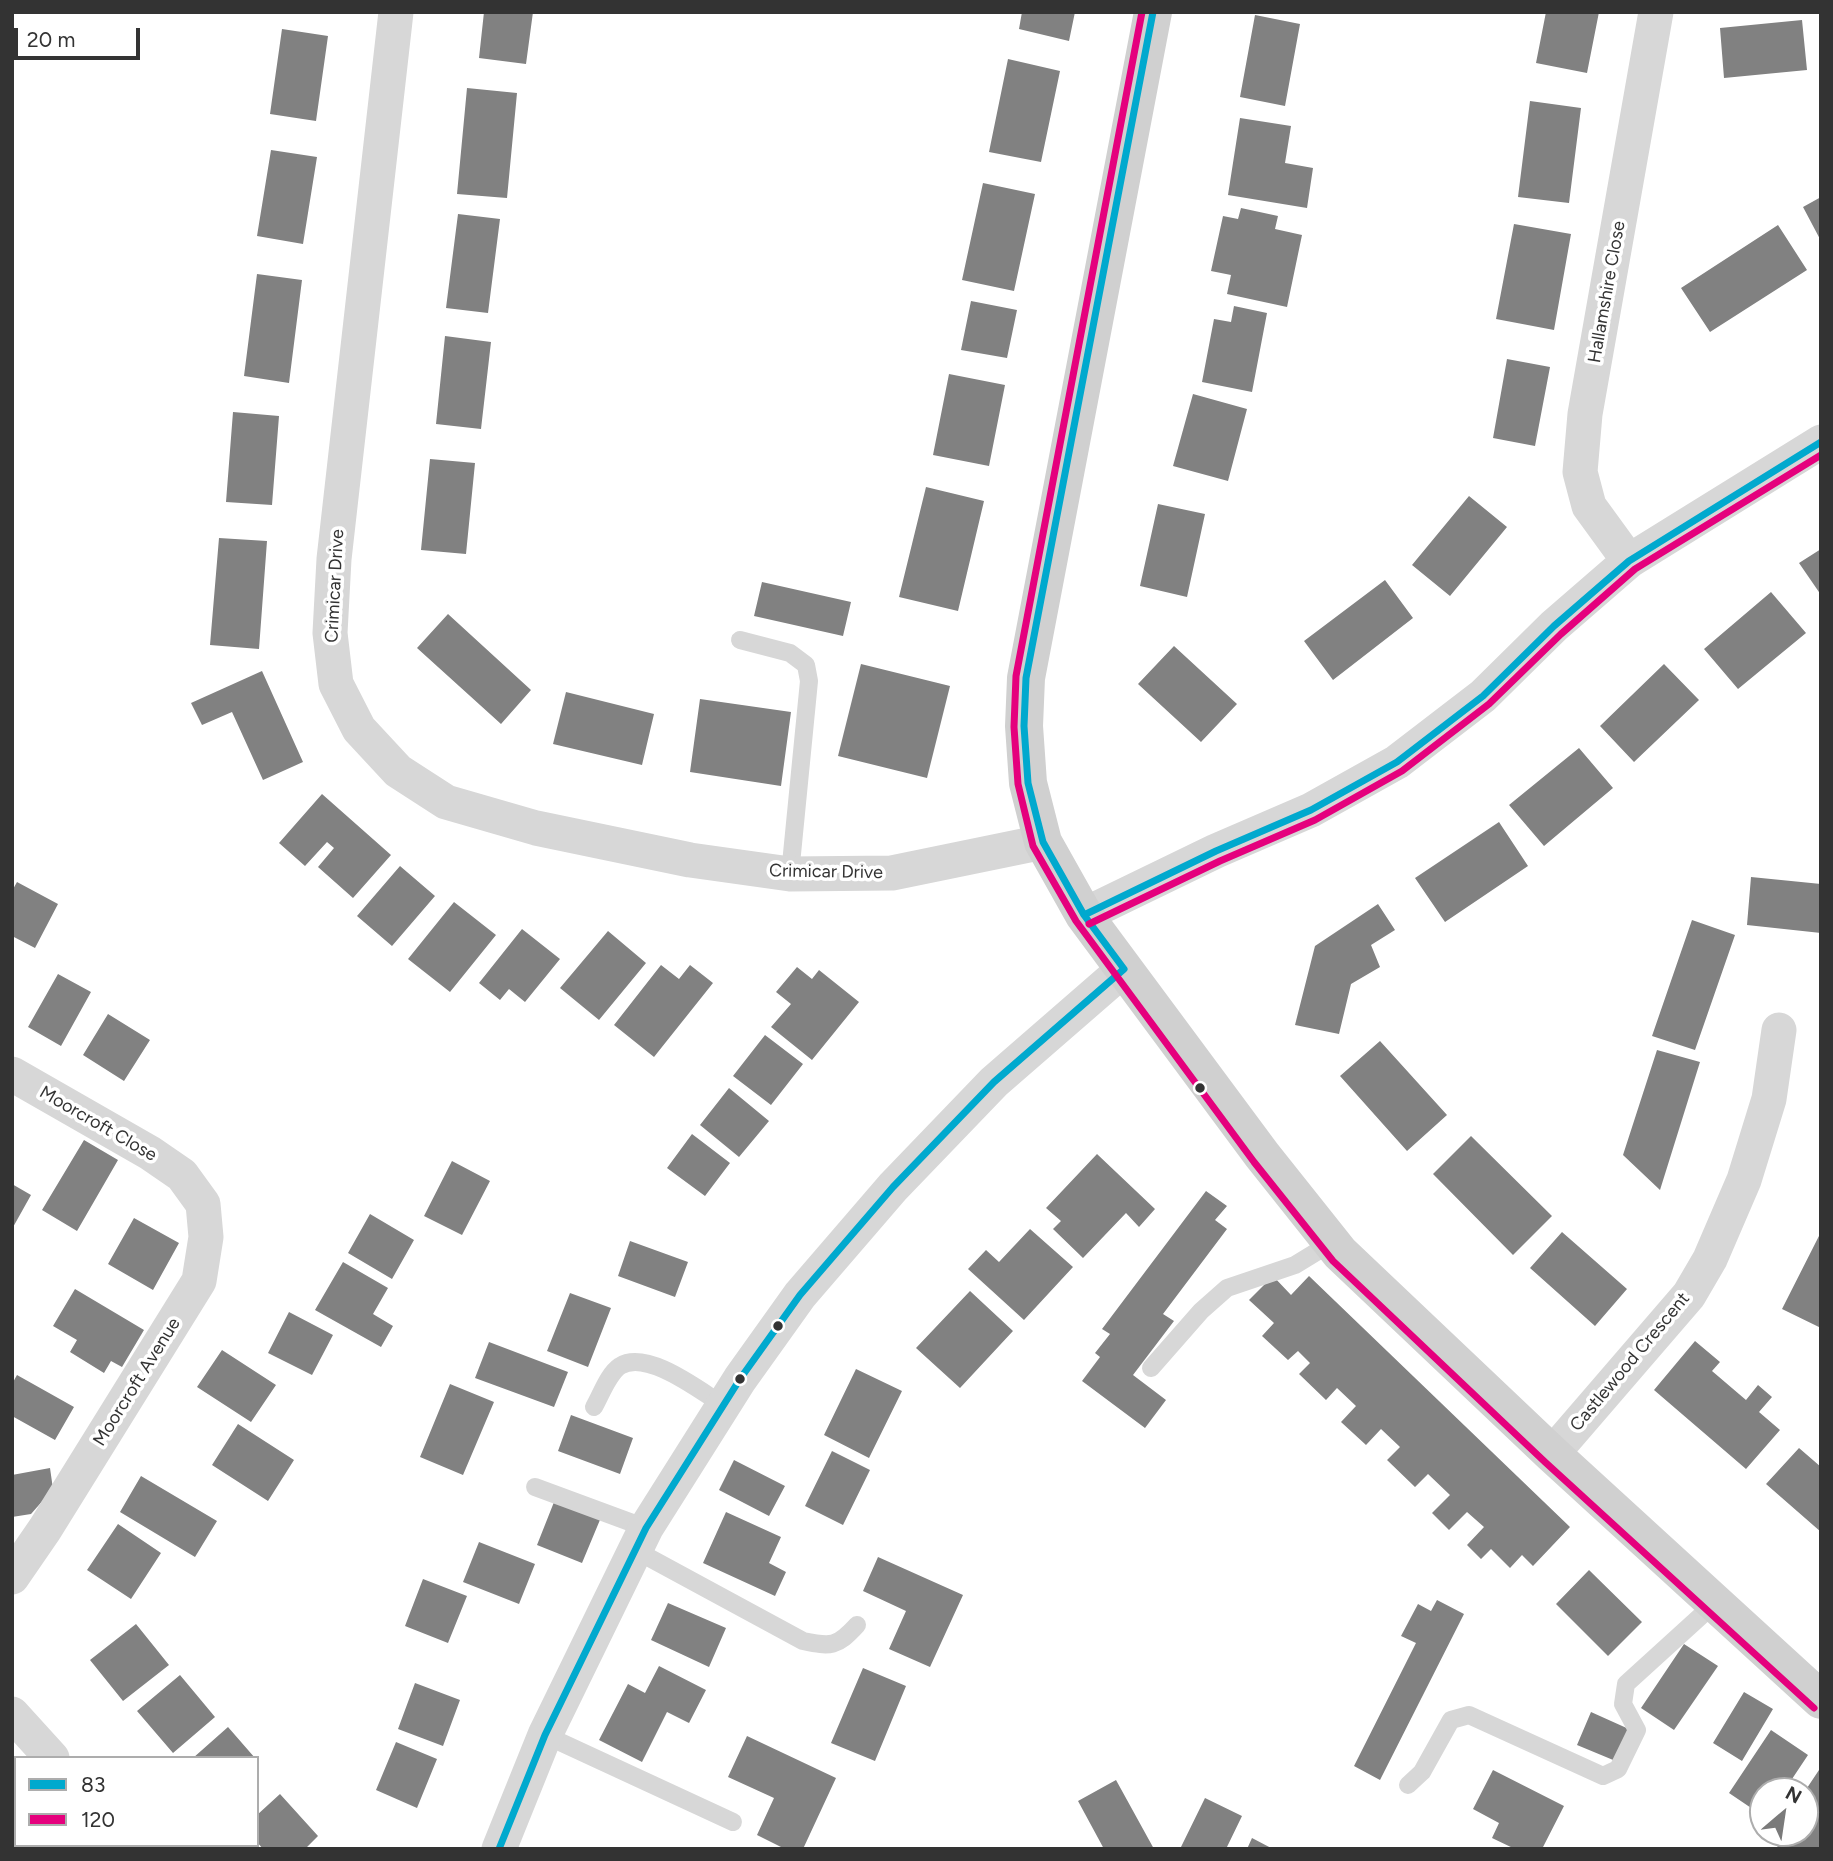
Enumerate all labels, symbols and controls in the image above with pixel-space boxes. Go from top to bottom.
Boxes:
scale bar [18,14,144,58]
text: 20 m [27,27,75,52]
street label: Hallamshire Close [1584,219,1630,365]
street label: Crimicar Drive [321,529,349,643]
street label: Crimicar Drive [769,860,883,884]
unlabelled marker [1193,1081,1207,1095]
street label: Moorcroft Close [35,1082,161,1166]
street label: Castlewood Crescent [1566,1288,1694,1436]
street label: Moorcroft Avenue [89,1314,185,1450]
unlabelled marker [771,1319,785,1333]
unlabelled marker [733,1372,747,1386]
legend [14,1756,259,1847]
text: 83 [81,1772,105,1797]
north arrow [1749,1777,1819,1847]
text: N [1781,1781,1805,1809]
text: 120 [81,1807,115,1832]

